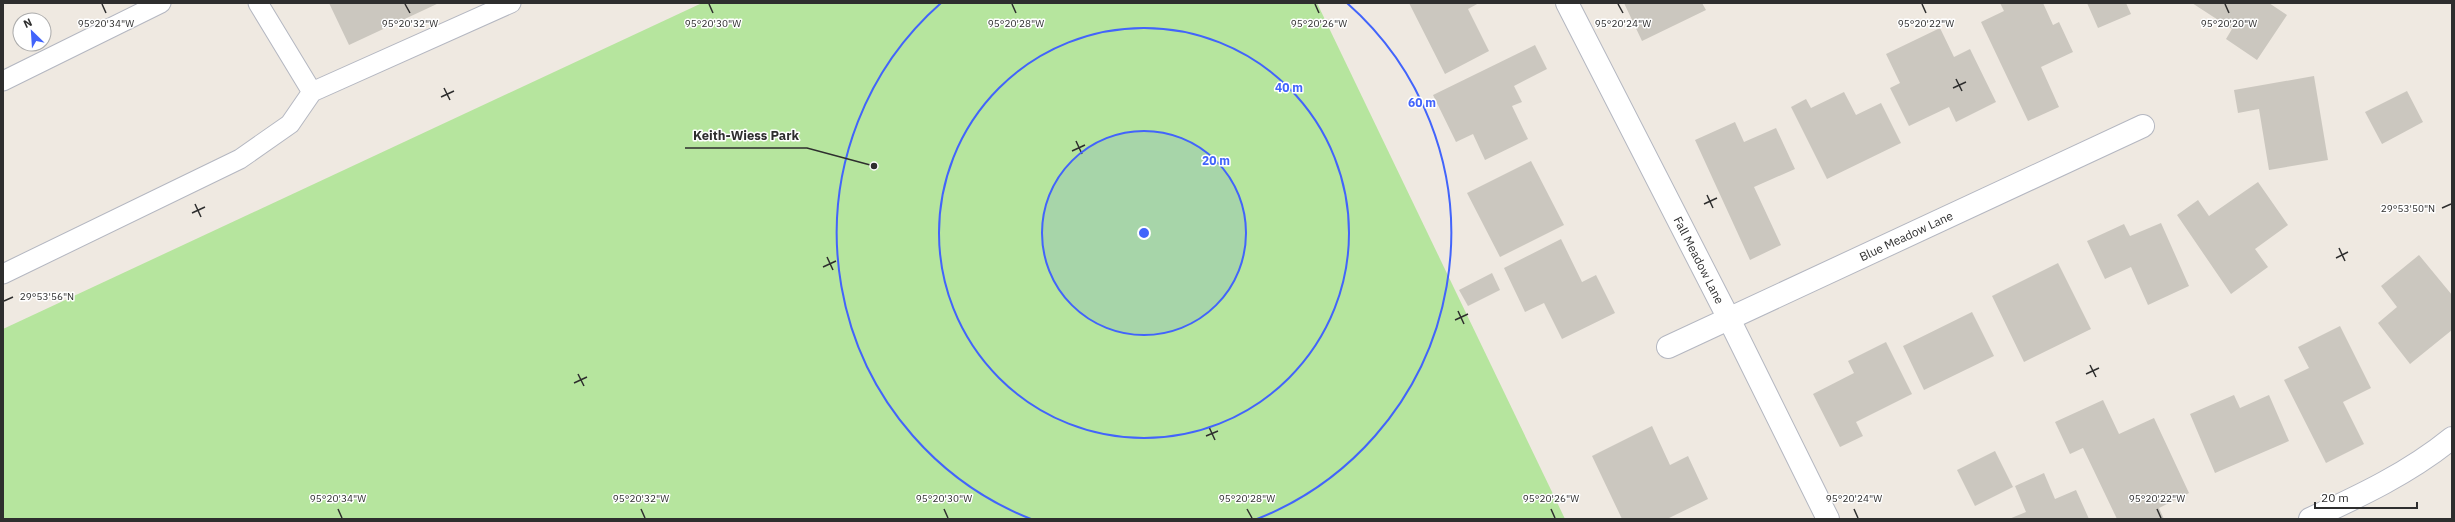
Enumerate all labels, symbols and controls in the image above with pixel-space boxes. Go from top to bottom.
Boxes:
north arrow [12,12,52,52]
text: N [21,15,34,31]
text: 95°20'34"W [78,17,134,30]
text: 95°20'32"W [382,17,438,30]
text: 95°20'30"W [685,17,741,30]
text: 95°20'28"W [988,17,1044,30]
text: 95°20'26"W [1291,17,1347,30]
text: 95°20'24"W [1595,17,1651,30]
text: 95°20'22"W [1898,17,1954,30]
text: 95°20'20"W [2201,17,2257,30]
text: 40 m [1275,80,1303,95]
text: 60 m [1408,95,1436,110]
callout: Keith-Wiess Park [685,123,807,148]
text: Keith-Wiess Park [693,127,799,144]
text: 20 m [1202,153,1230,168]
text: 29°53'50"N [2381,202,2435,215]
street label: Blue Meadow Lane [1857,208,1956,264]
street label: Fall Meadow Lane [1670,214,1728,307]
centre of rings [1137,226,1151,240]
text: 29°53'56"N [20,290,74,303]
scale bar [2315,484,2417,510]
text: 20 m [2321,490,2349,505]
text: 95°20'34"W [310,492,366,505]
text: 95°20'32"W [613,492,669,505]
text: 95°20'30"W [916,492,972,505]
text: 95°20'28"W [1219,492,1275,505]
text: 95°20'26"W [1523,492,1579,505]
text: 95°20'24"W [1826,492,1882,505]
text: 95°20'22"W [2129,492,2185,505]

